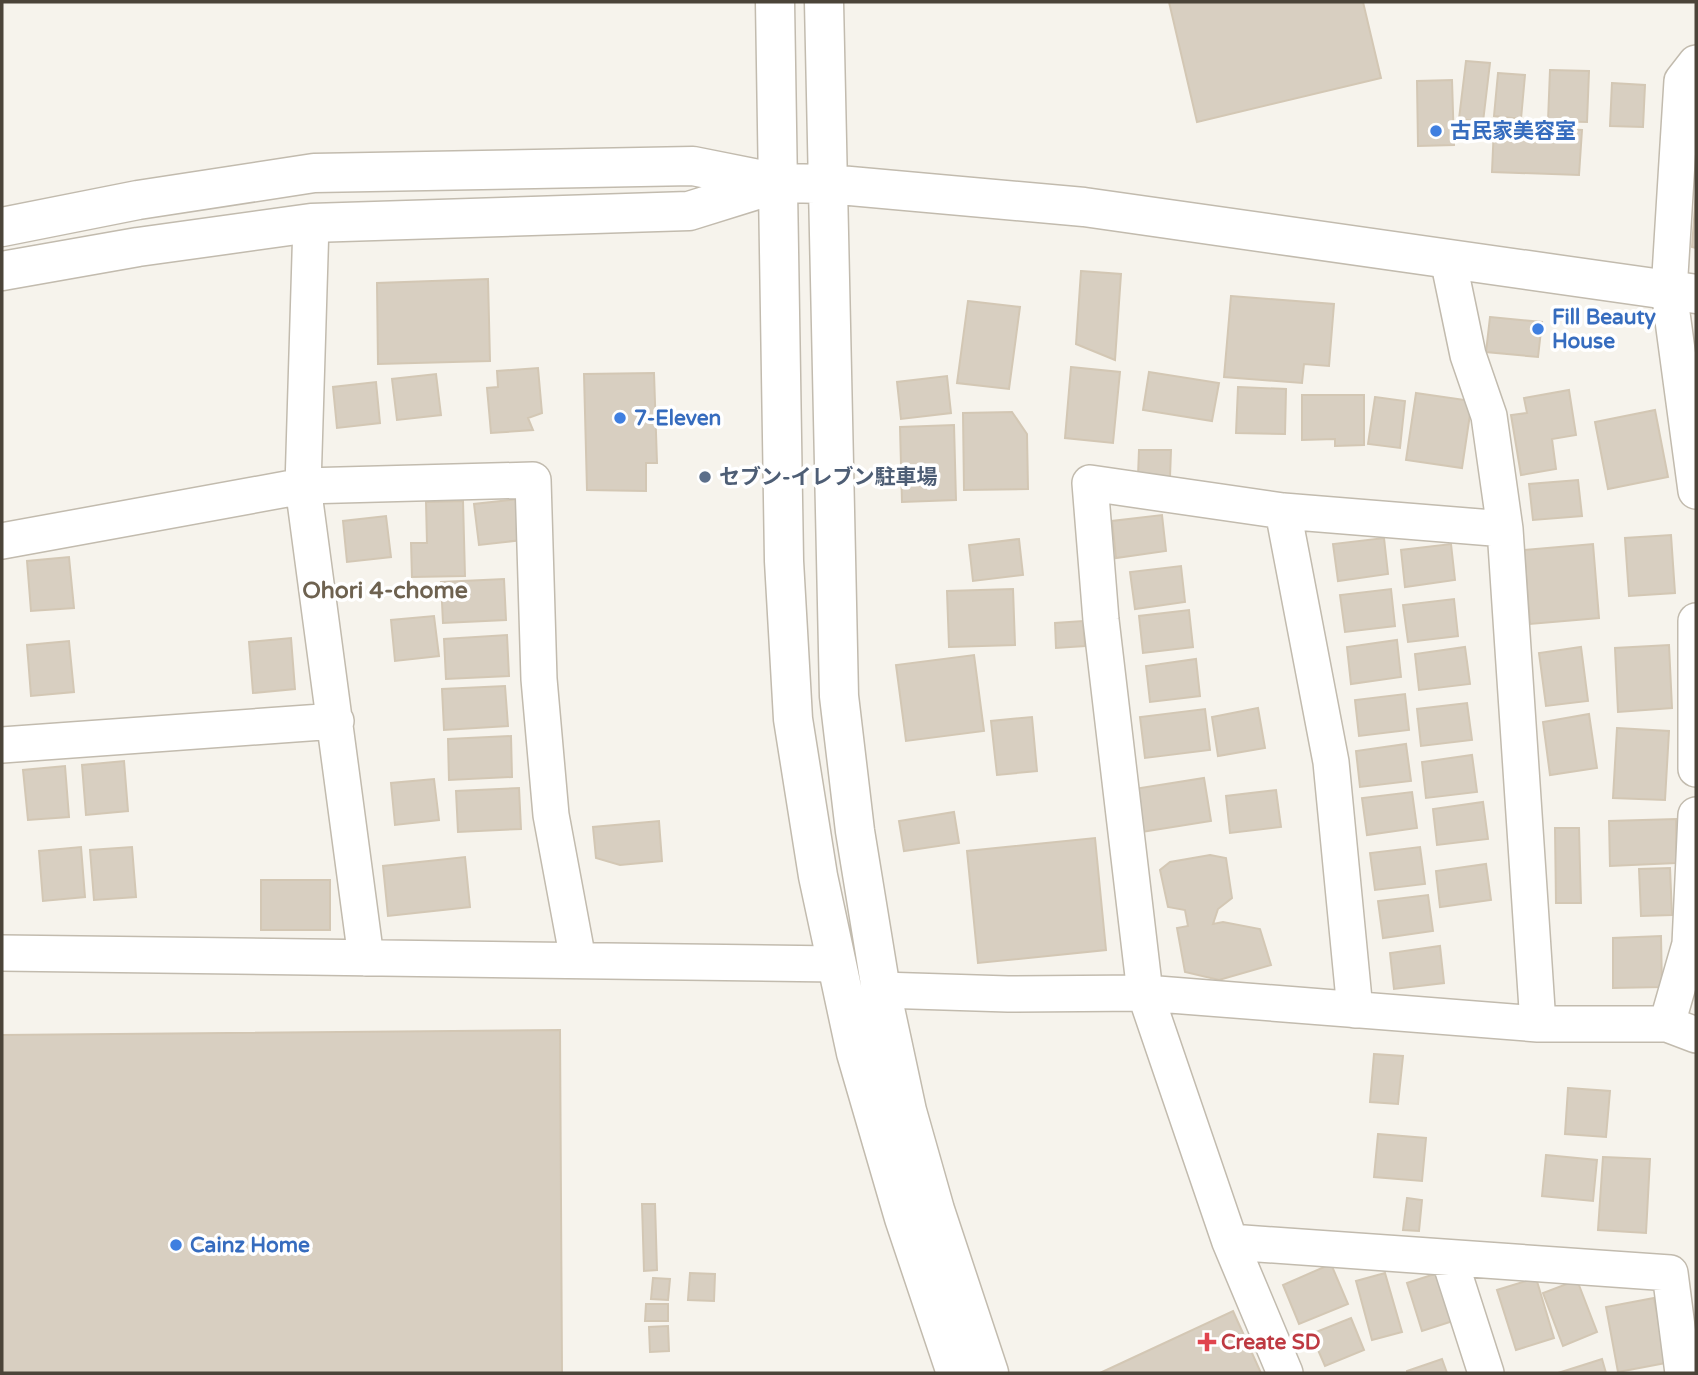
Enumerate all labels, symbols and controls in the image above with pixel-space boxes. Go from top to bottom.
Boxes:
place label: 古民家美容室 [1450,119,1576,144]
marker: 古民家美容室 [1428,123,1444,139]
place label: Fill Beauty House [1552,305,1656,354]
marker: Fill Beauty House [1530,321,1546,337]
place label: 7-Eleven [634,406,721,431]
marker: 7-Eleven [612,410,628,426]
place label: セブン-イレブン駐車場 [719,465,938,490]
marker: セブン-イレブン駐車場 [697,469,713,485]
district label: Ohori 4-chome [302,577,468,605]
place label: Cainz Home [190,1233,310,1258]
marker: Cainz Home [168,1237,184,1253]
place label: Create SD [1221,1330,1321,1355]
marker: Create SD [1199,1334,1215,1350]

